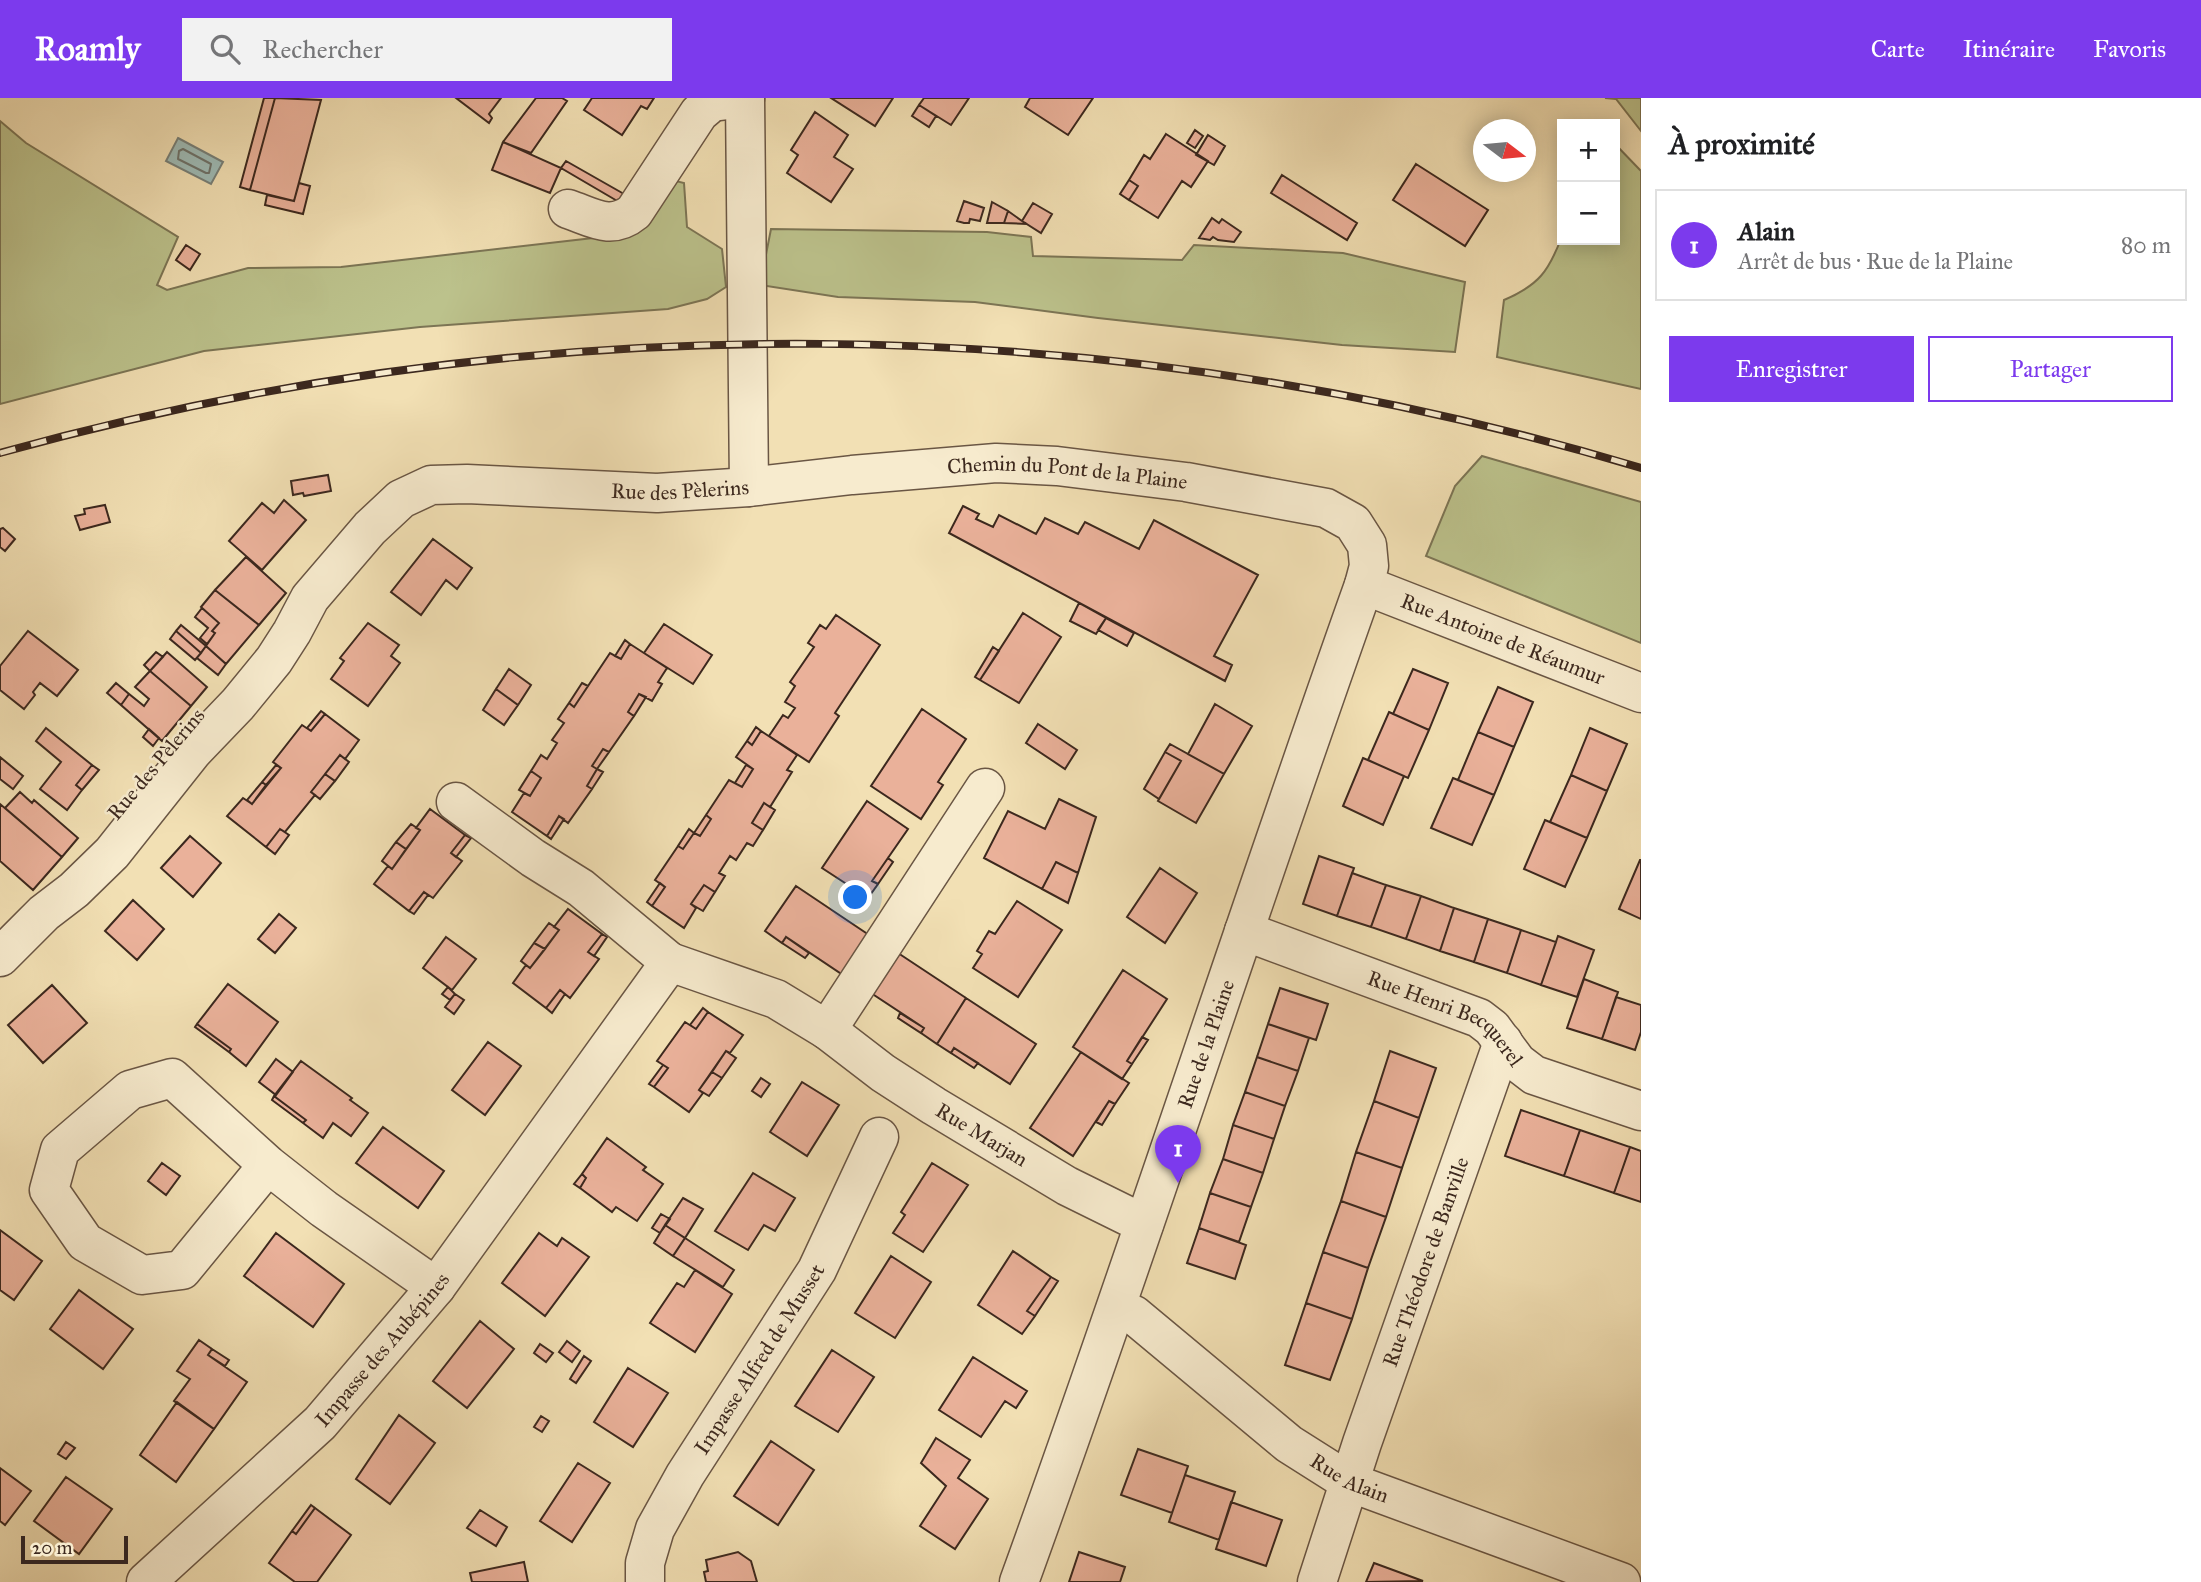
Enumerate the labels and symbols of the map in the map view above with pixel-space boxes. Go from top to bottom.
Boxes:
north arrow [1473,119,1536,182]
street label: Chemin du Pont de la Plaine [946,450,1189,495]
street label: Rue des Pèlerins [610,474,750,506]
street label: Rue Antoine de Réaumur [1397,588,1609,691]
street label: Rue des Pèlerins [102,703,210,825]
your location [838,880,872,914]
street label: Rue Henri Becquerel [1364,965,1529,1072]
street label: Rue de la Plaine [1172,976,1240,1112]
street label: Rue Marjan [931,1097,1032,1172]
pin: 1 [1155,1125,1201,1183]
street label: Rue Théodore de Banville [1377,1153,1475,1370]
street label: Impasse Alfred de Musset [689,1260,831,1459]
street label: Impasse des Aubépines [310,1267,455,1432]
street label: Rue Alain [1305,1448,1392,1508]
scale bar [21,1533,128,1565]

